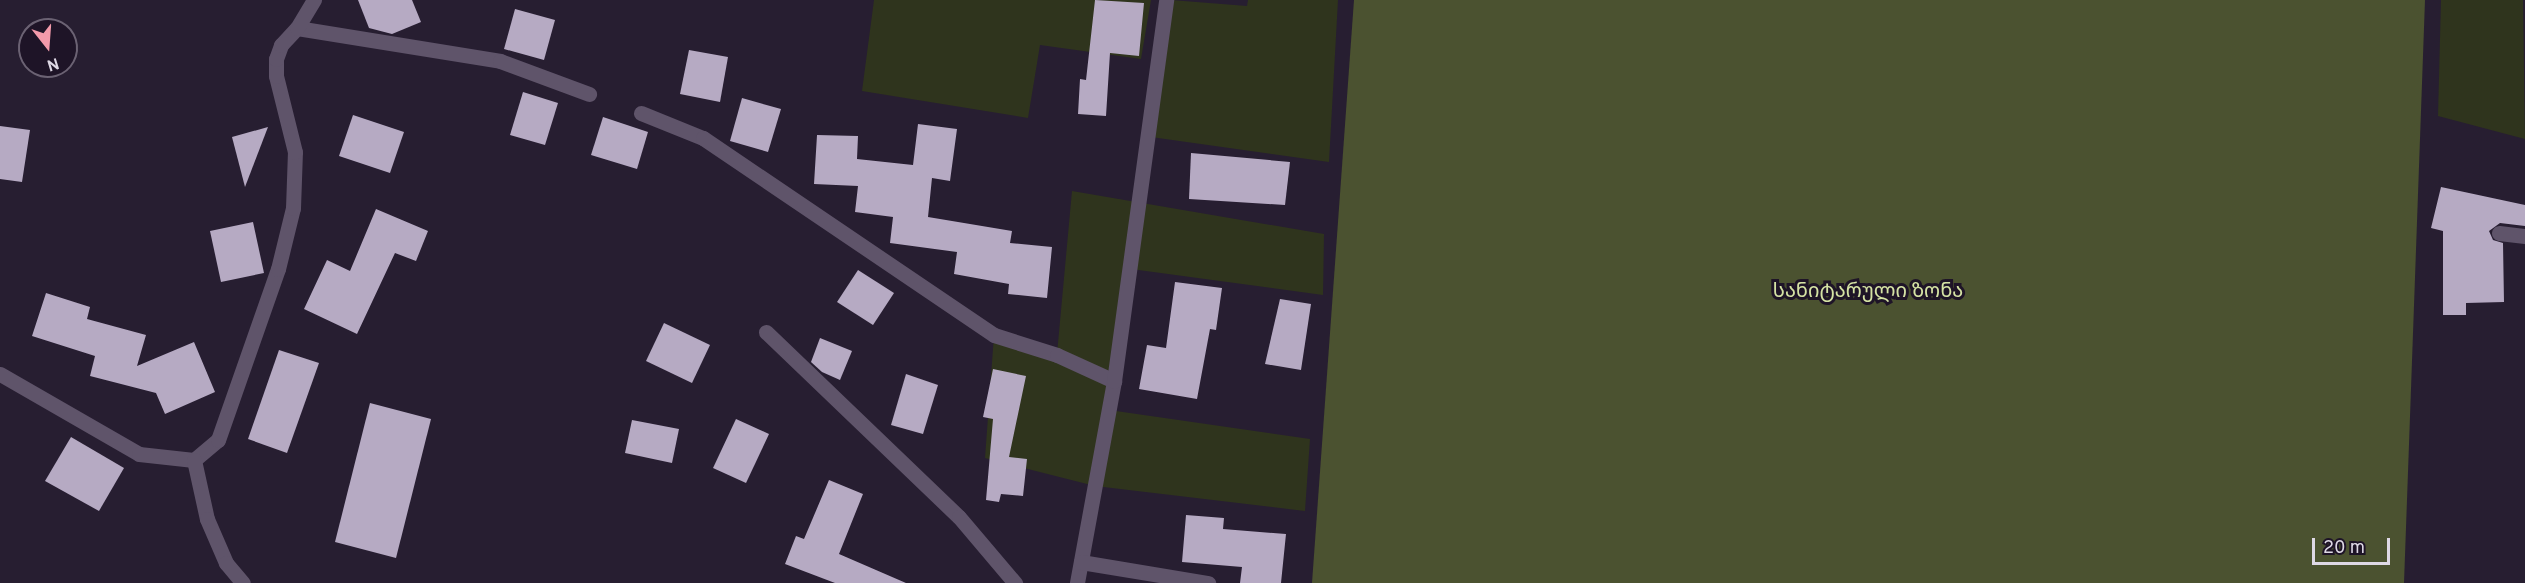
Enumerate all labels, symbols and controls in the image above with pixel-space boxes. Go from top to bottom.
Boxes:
north arrow [18,18,78,78]
text: N [44,52,61,75]
park label: სანიტარული ზონა [1773,280,1963,304]
scale bar [2315,526,2393,564]
text: 20 m [2323,537,2365,560]

